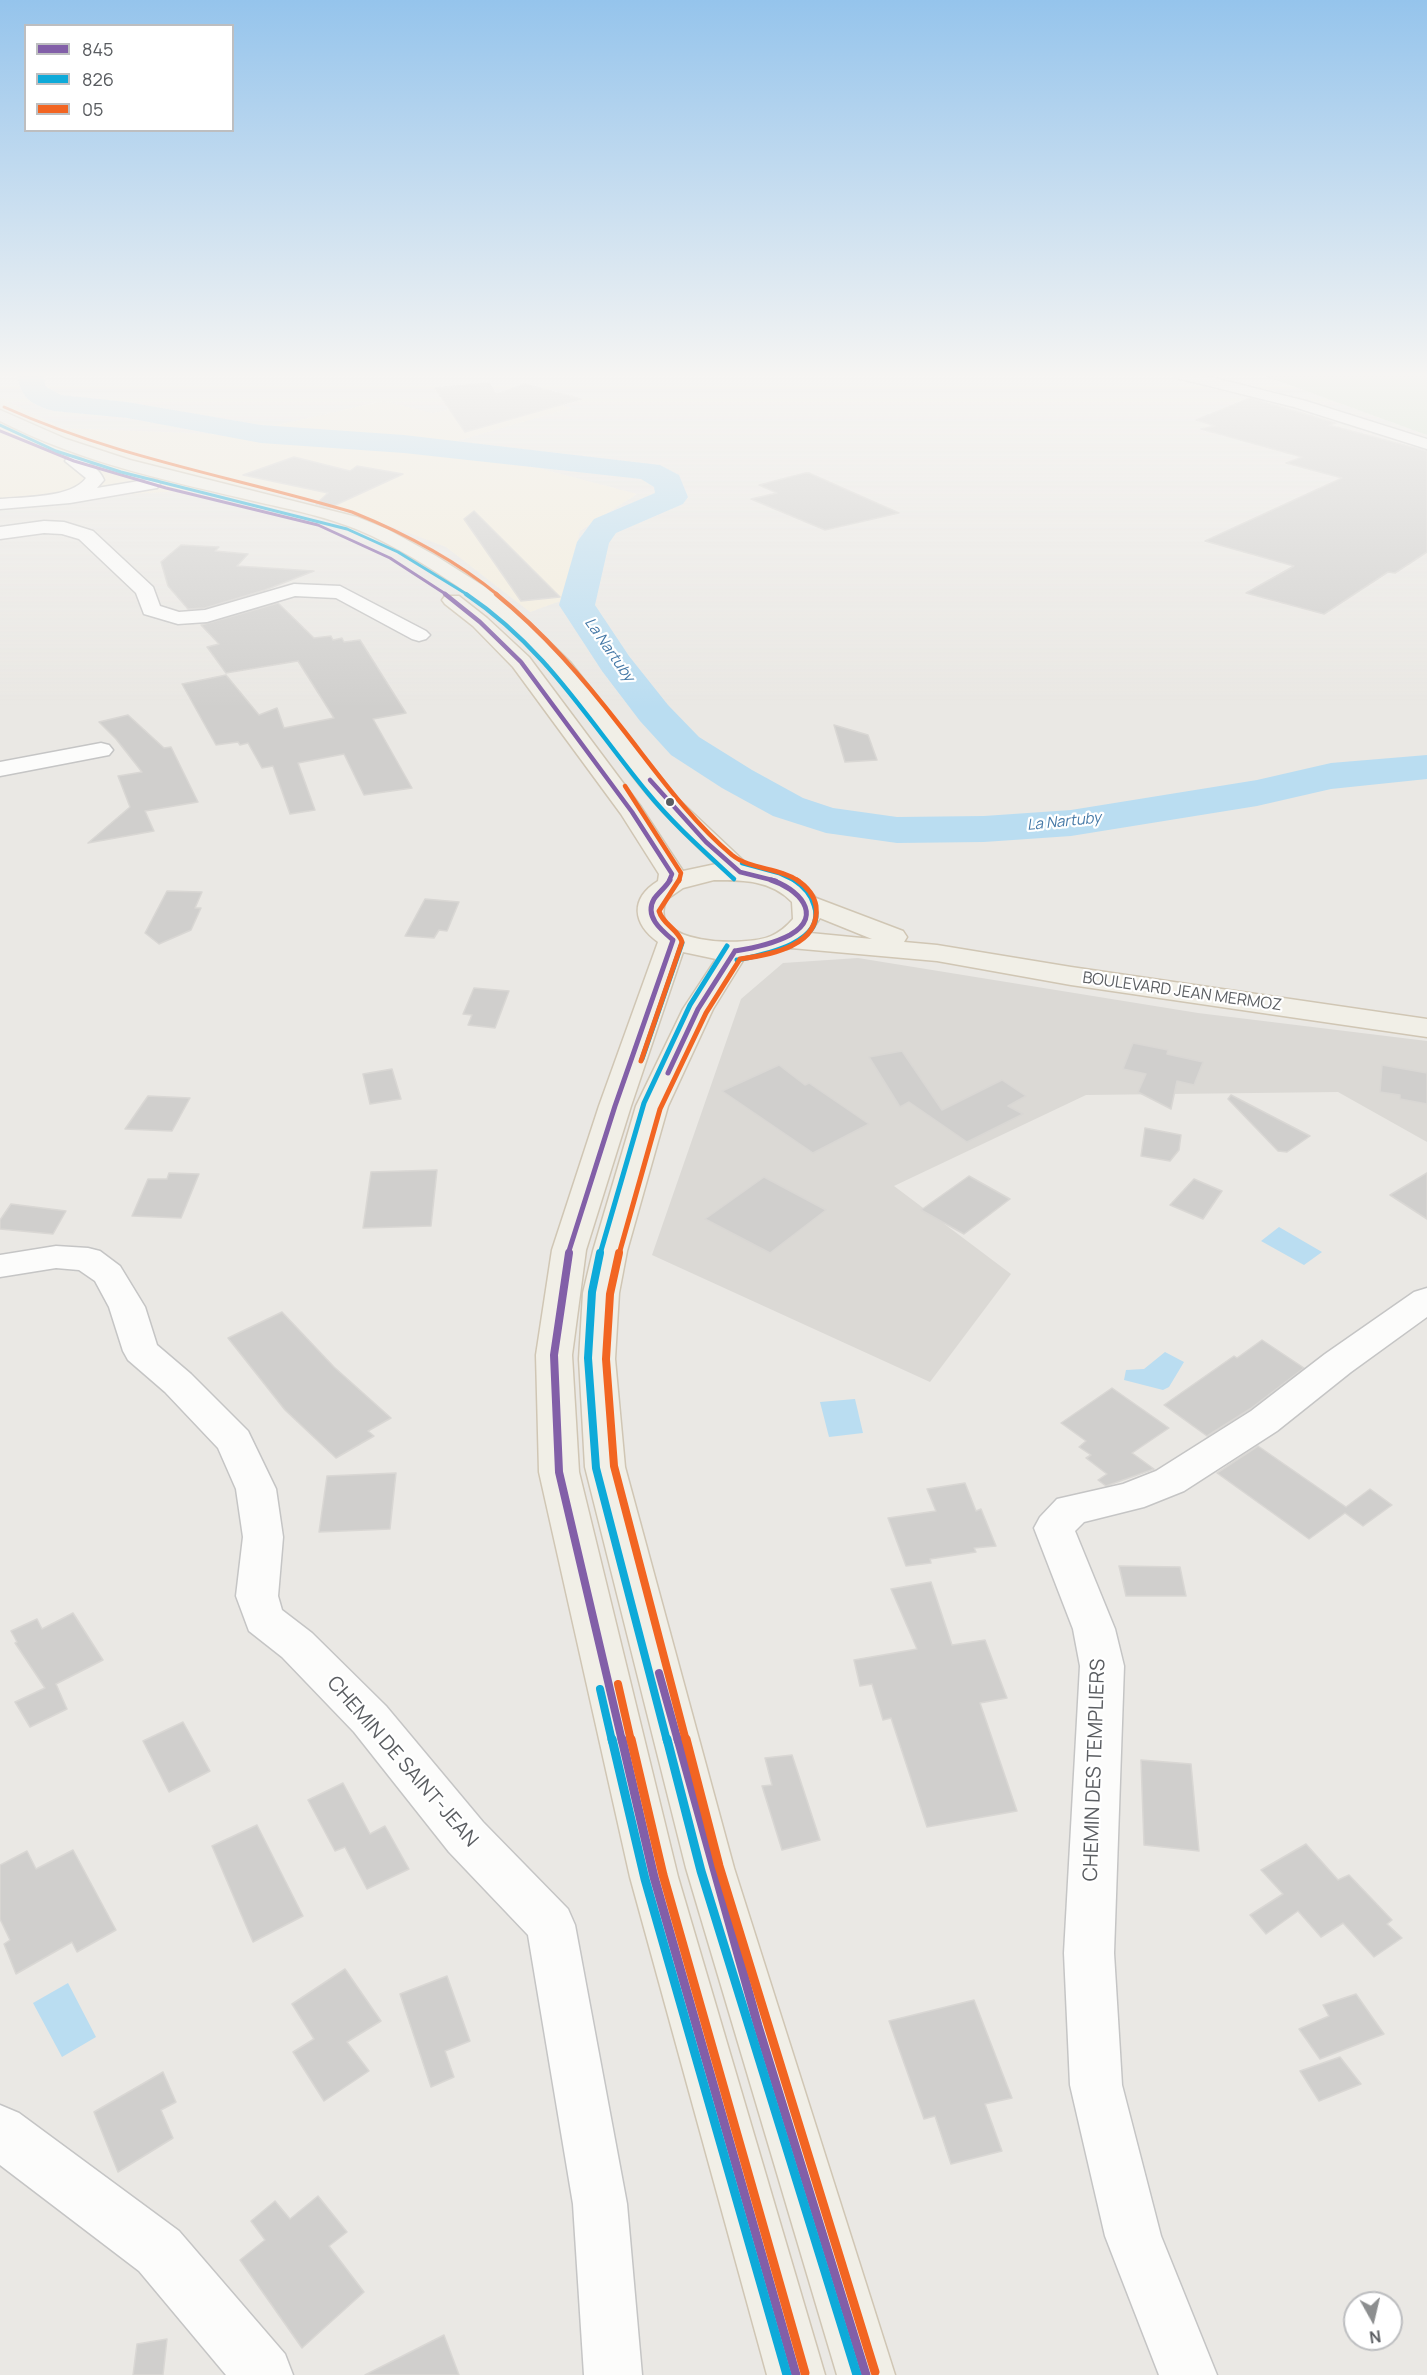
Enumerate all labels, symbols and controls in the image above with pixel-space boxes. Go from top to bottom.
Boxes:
legend [24,24,234,132]
text: 845 [82,37,113,61]
text: 826 [82,67,114,91]
text: 05 [82,97,103,121]
water label: La Nartuby [580,614,638,686]
unlabelled marker [664,796,676,808]
water label: La Nartuby [1026,809,1102,835]
street label: BOULEVARD JEAN MERMOZ [1081,969,1283,1015]
street label: CHEMIN DES TEMPLIERS [1079,1658,1111,1882]
street label: CHEMIN DE SAINT-JEAN [321,1672,483,1852]
north arrow [1343,2291,1403,2351]
text: N [1368,2325,1382,2349]

